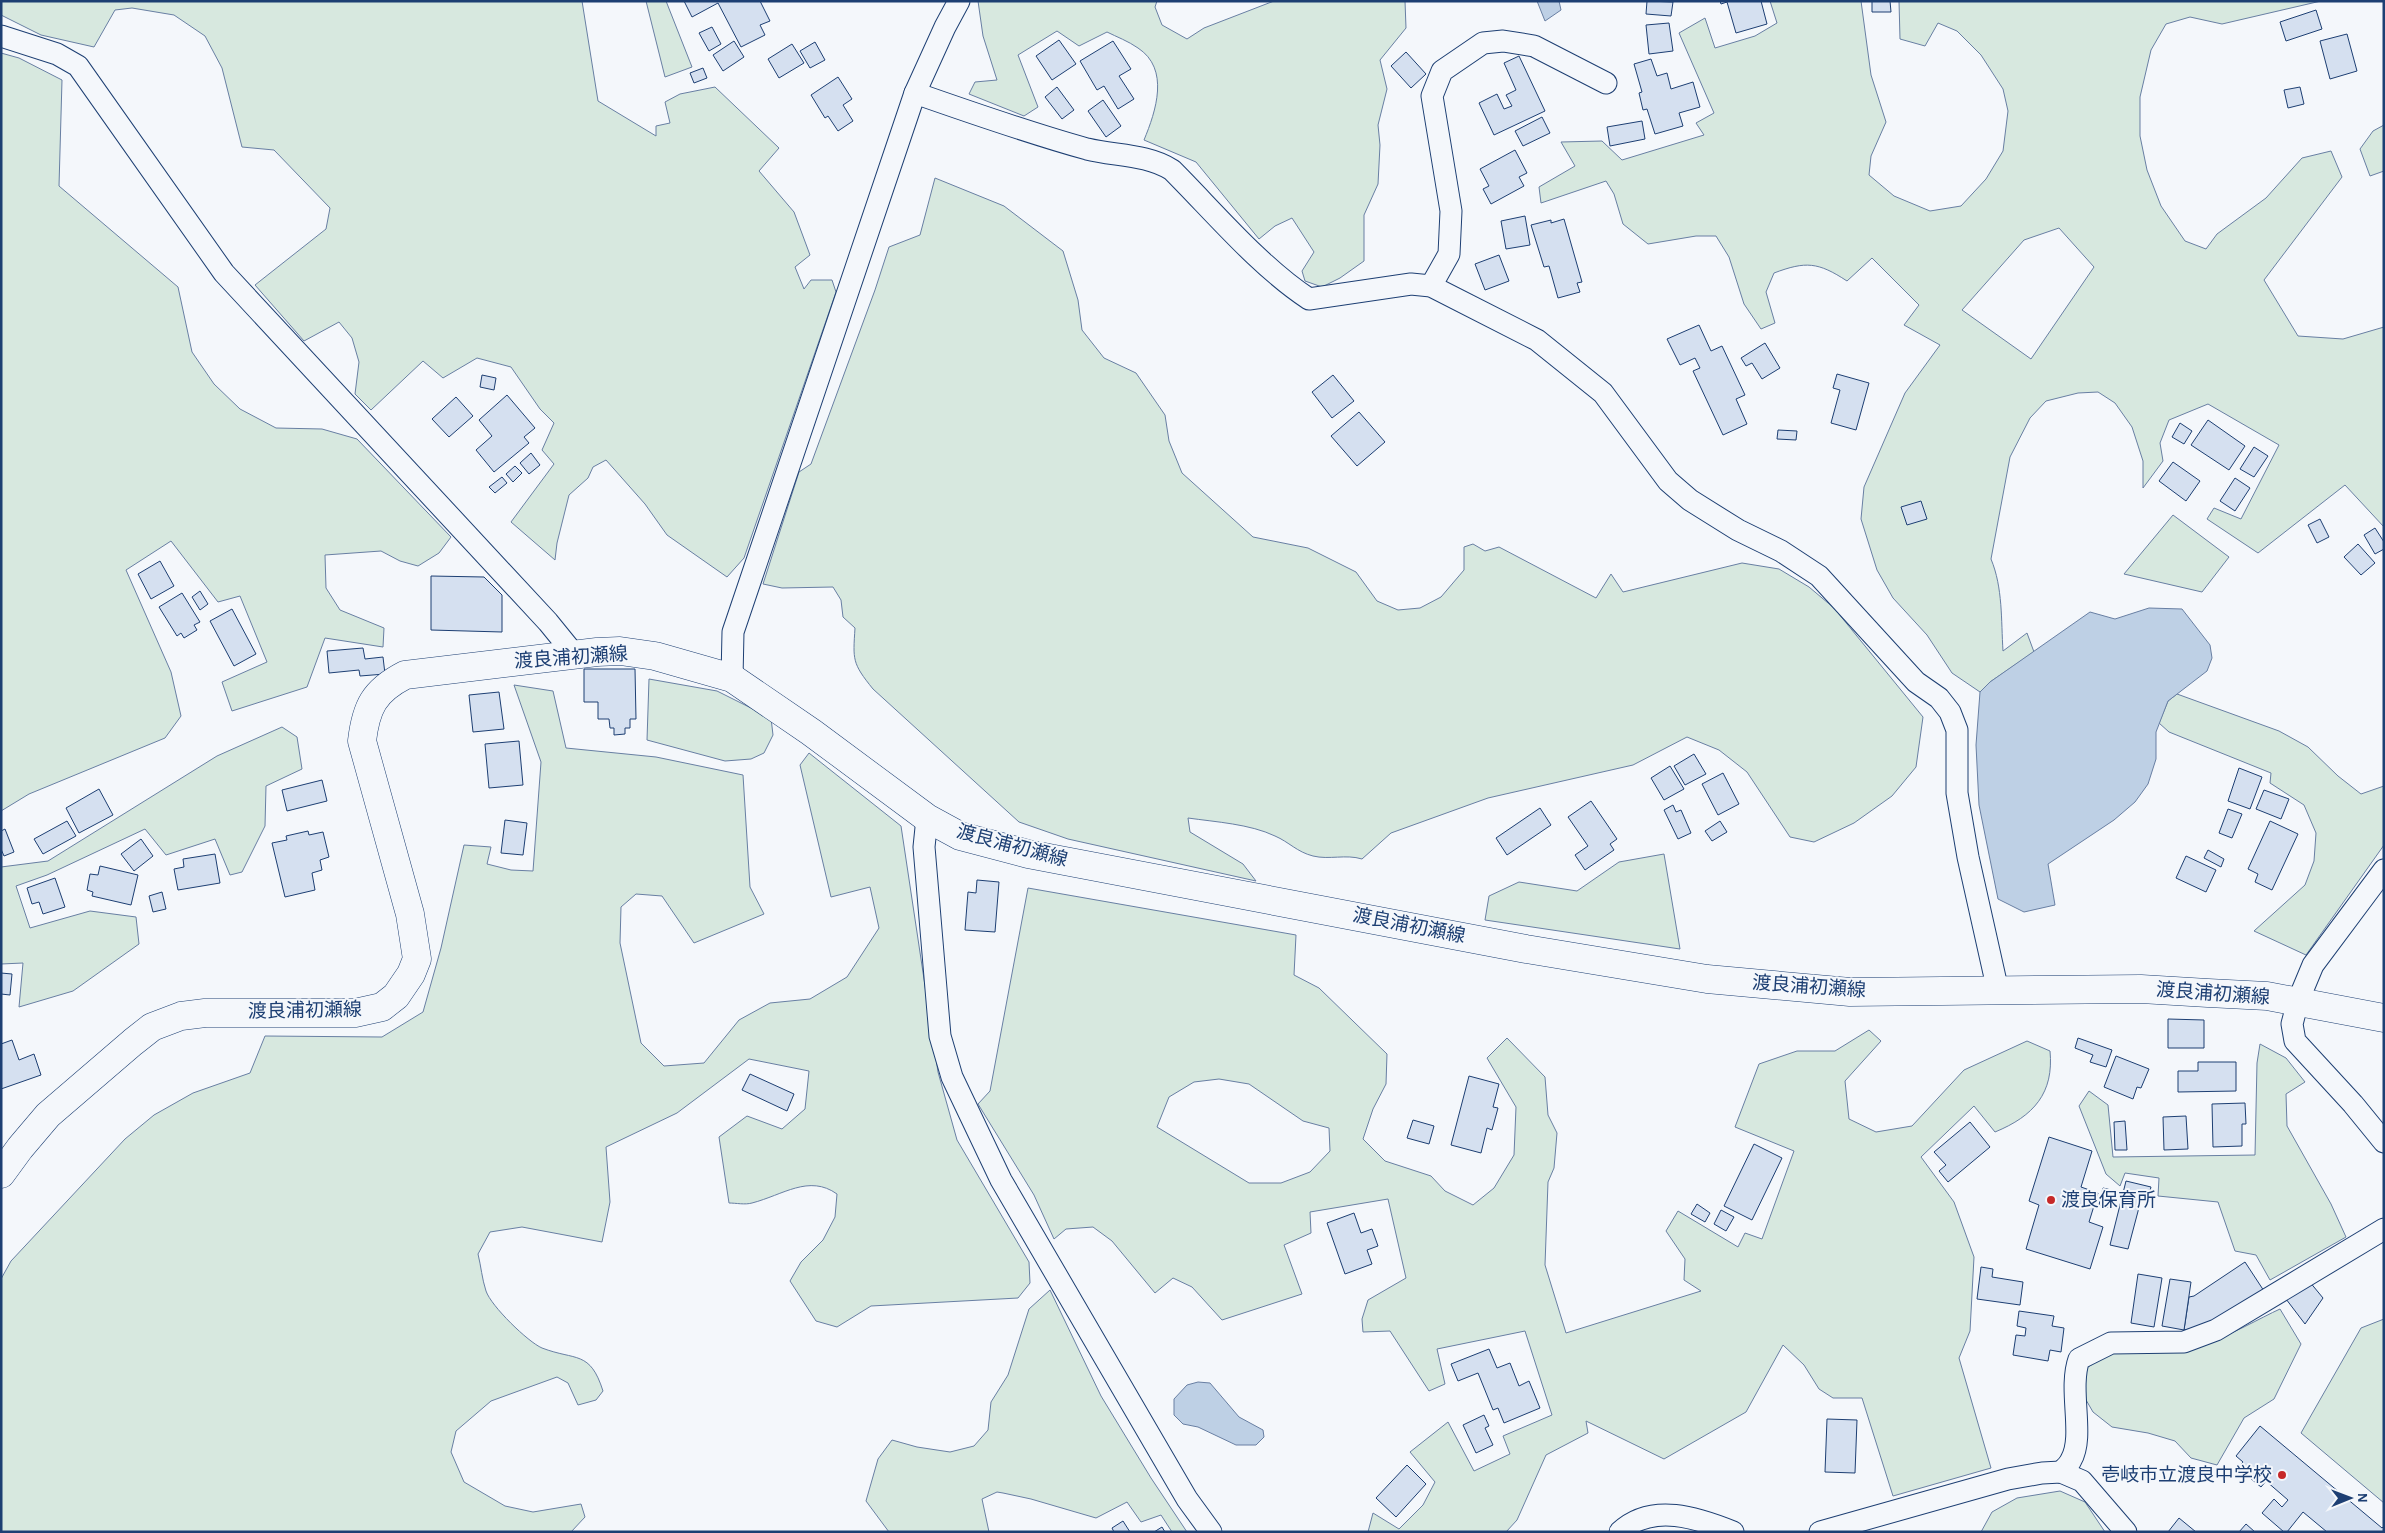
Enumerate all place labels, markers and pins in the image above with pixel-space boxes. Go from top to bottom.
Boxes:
place label: 渡良保育所 [2061,1190,2156,1210]
marker: 渡良保育所 [2045,1194,2057,1206]
place label: 壱岐市立渡良中学校 [2101,1464,2272,1485]
marker: 壱岐市立渡良中学校 [2276,1469,2288,1481]

